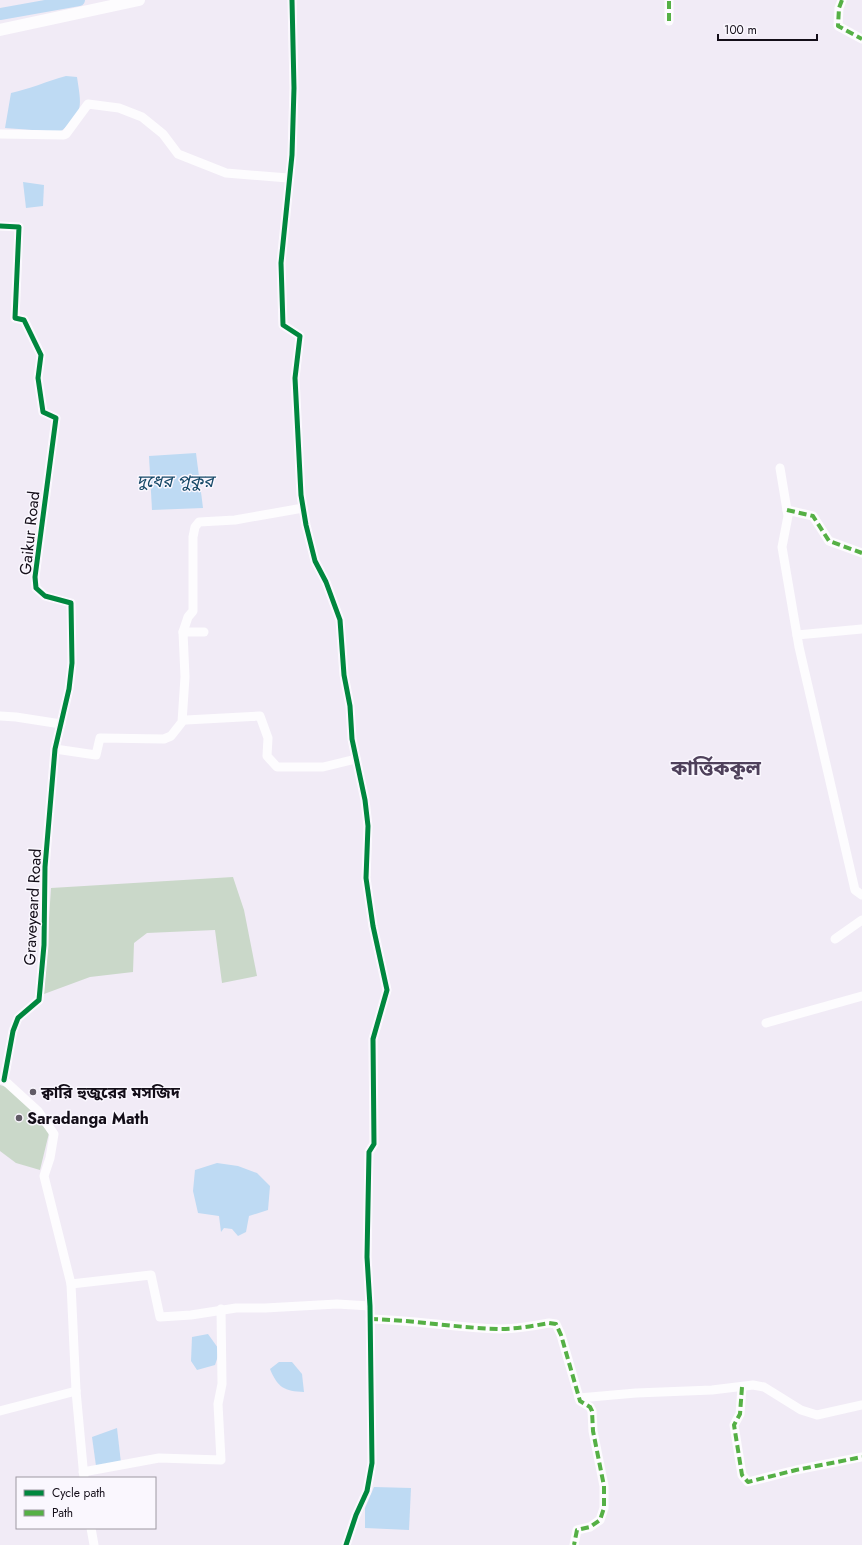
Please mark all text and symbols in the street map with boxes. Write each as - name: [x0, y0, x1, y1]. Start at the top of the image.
- scale bar: [718, 16, 817, 42]
- text: 100 m: [724, 21, 757, 39]
- water label: দুধের পুকুর: [137, 469, 216, 493]
- street label: Gaikur Road: [14, 490, 45, 576]
- district label: কার্ত্তিককূল: [670, 754, 762, 783]
- street label: Graveyeard Road: [18, 848, 47, 966]
- place label: ক্বারি হুজুরের মসজিদ: [40, 1081, 181, 1104]
- marker: ক্বারি হুজুরের মসজিদ: [28, 1087, 38, 1097]
- place label: Saradanga Math: [27, 1107, 149, 1130]
- marker: Saradanga Math: [14, 1113, 24, 1123]
- legend: [16, 1477, 156, 1529]
- text: Cycle path: [52, 1484, 105, 1502]
- text: Path: [52, 1504, 73, 1522]

